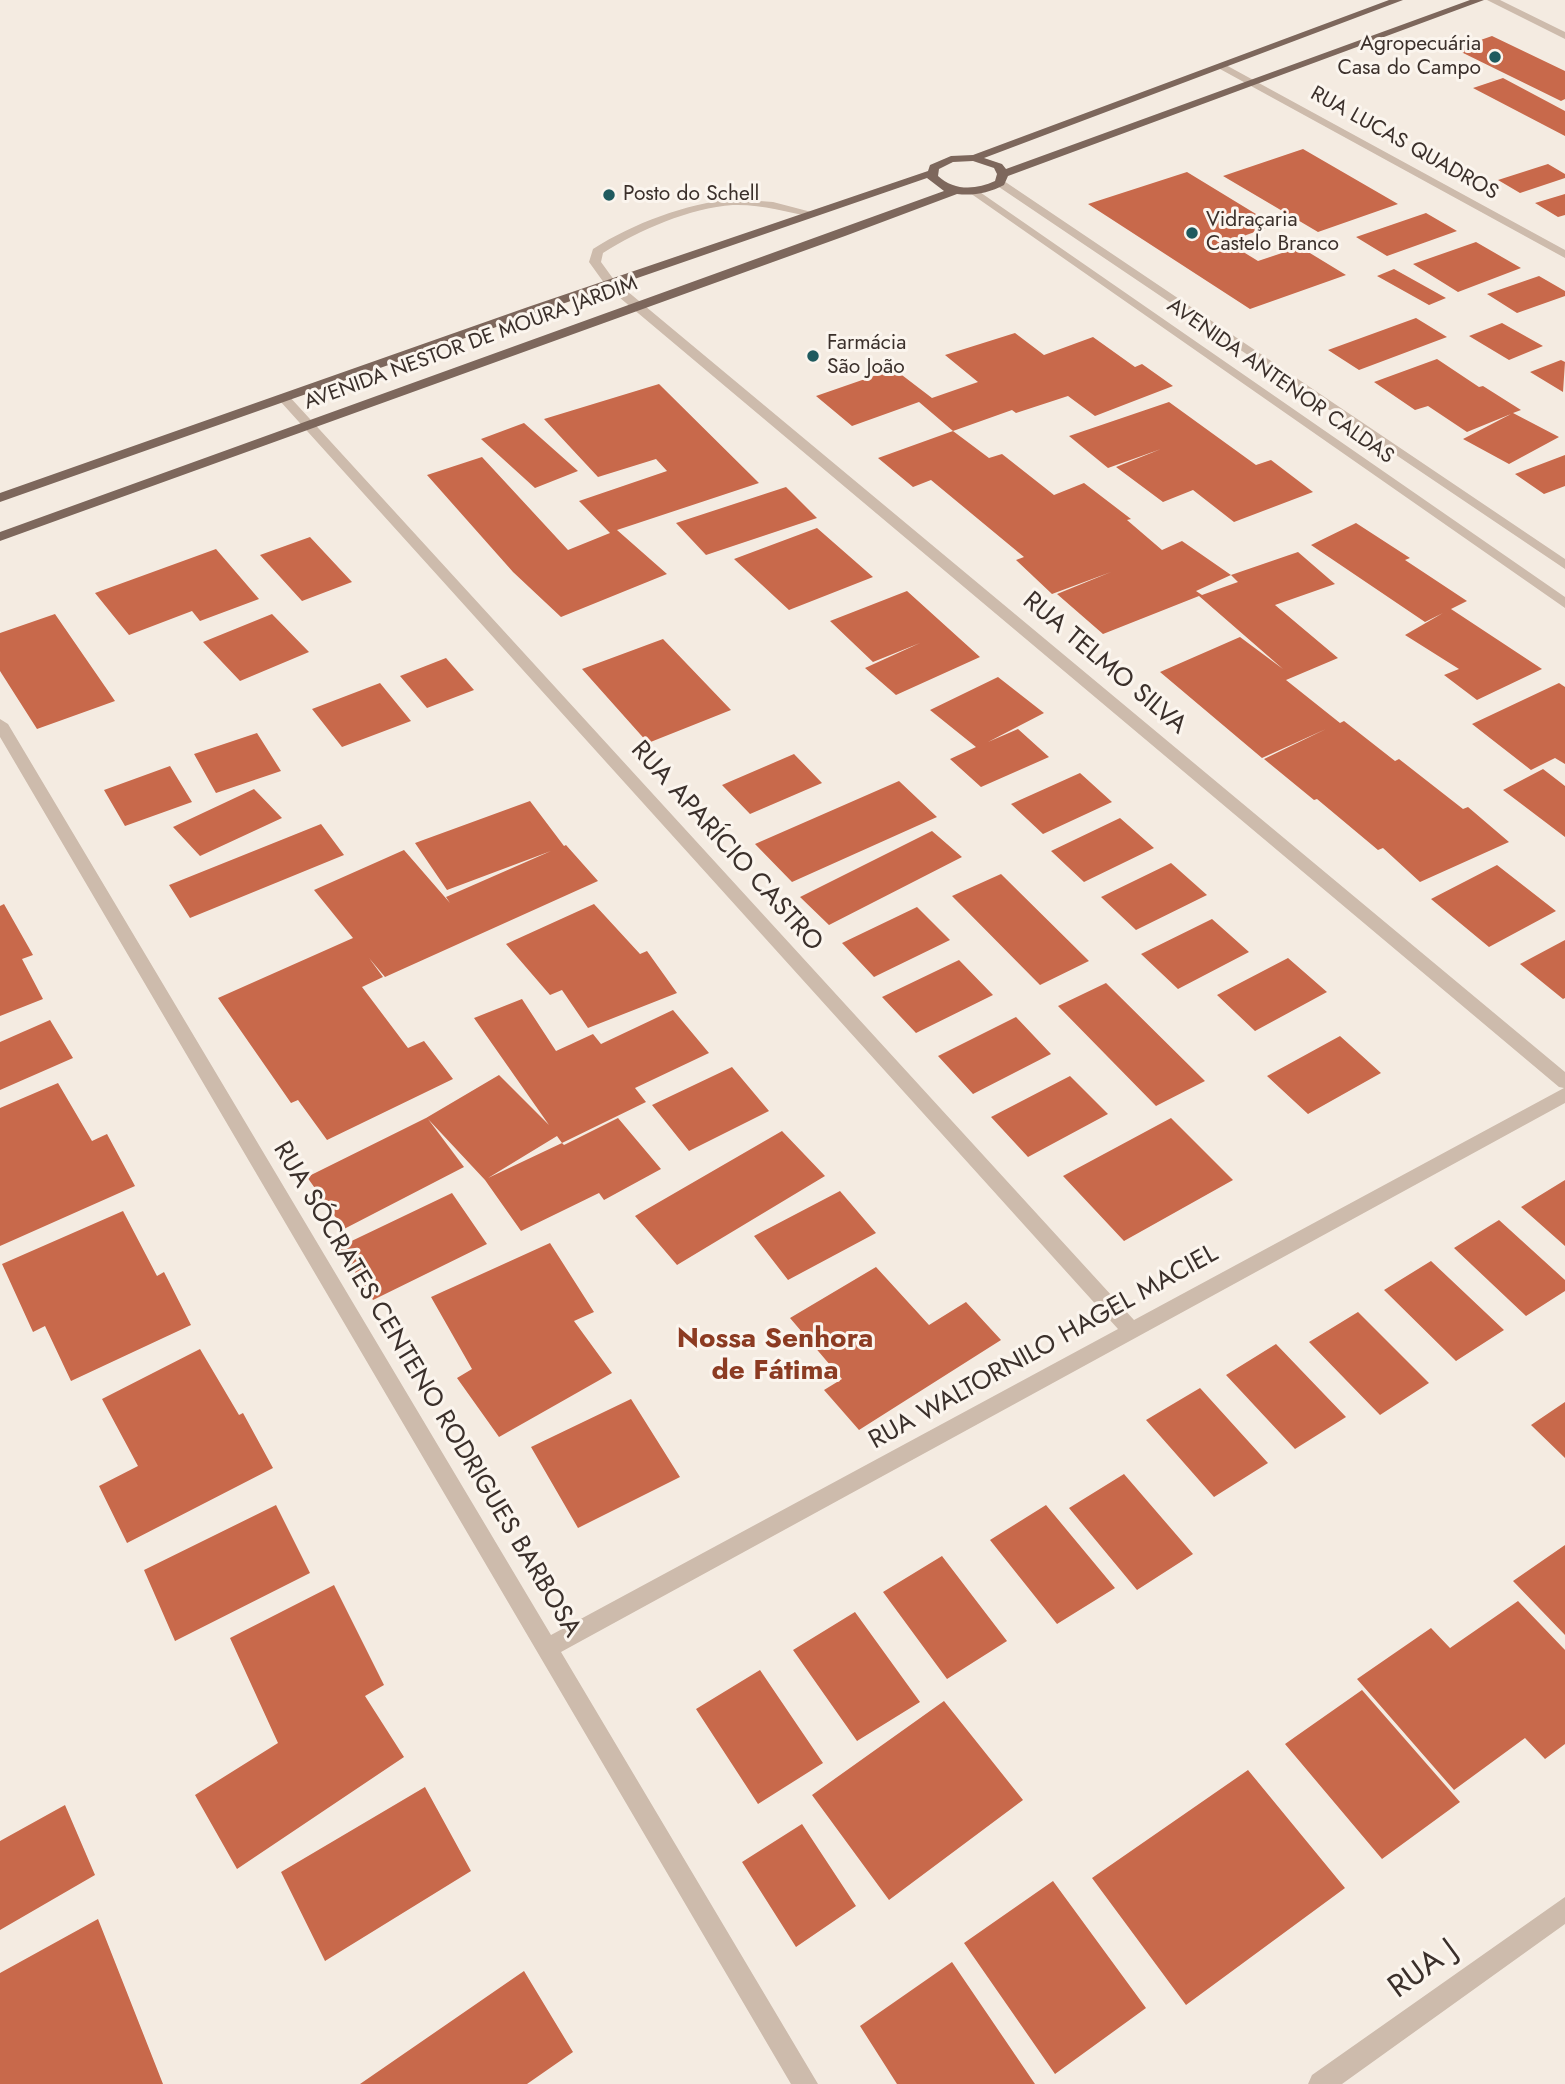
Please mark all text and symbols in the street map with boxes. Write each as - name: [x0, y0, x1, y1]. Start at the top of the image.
- place label: Agropecuária Casa do Campo: [1338, 32, 1481, 82]
- marker: Agropecuária Casa do Campo: [1487, 49, 1503, 65]
- street label: RUA LUCAS QUADROS: [1306, 82, 1502, 206]
- place label: Posto do Schell: [623, 182, 759, 208]
- marker: Posto do Schell: [601, 187, 617, 203]
- place label: Vidraçaria Castelo Branco: [1206, 208, 1339, 258]
- marker: Vidraçaria Castelo Branco: [1184, 225, 1200, 241]
- street label: AVENIDA NESTOR DE MOURA JARDIM: [301, 272, 641, 416]
- street label: AVENIDA ANTENOR CALDAS: [1162, 294, 1398, 470]
- place label: Farmácia São João: [827, 331, 906, 381]
- marker: Farmácia São João: [805, 348, 821, 364]
- street label: RUA TELMO SILVA: [1016, 586, 1192, 742]
- street label: RUA APARÍCIO CASTRO: [623, 735, 829, 959]
- street label: RUA SÓCRATES CENTENO RODRIGUES BARBOSA: [265, 1137, 587, 1643]
- street label: RUA WALTORNILO HAGEL MACIEL: [864, 1239, 1224, 1457]
- district label: Nossa Senhora de Fátima: [677, 1323, 873, 1389]
- street label: RUA J: [1382, 1932, 1466, 2008]

